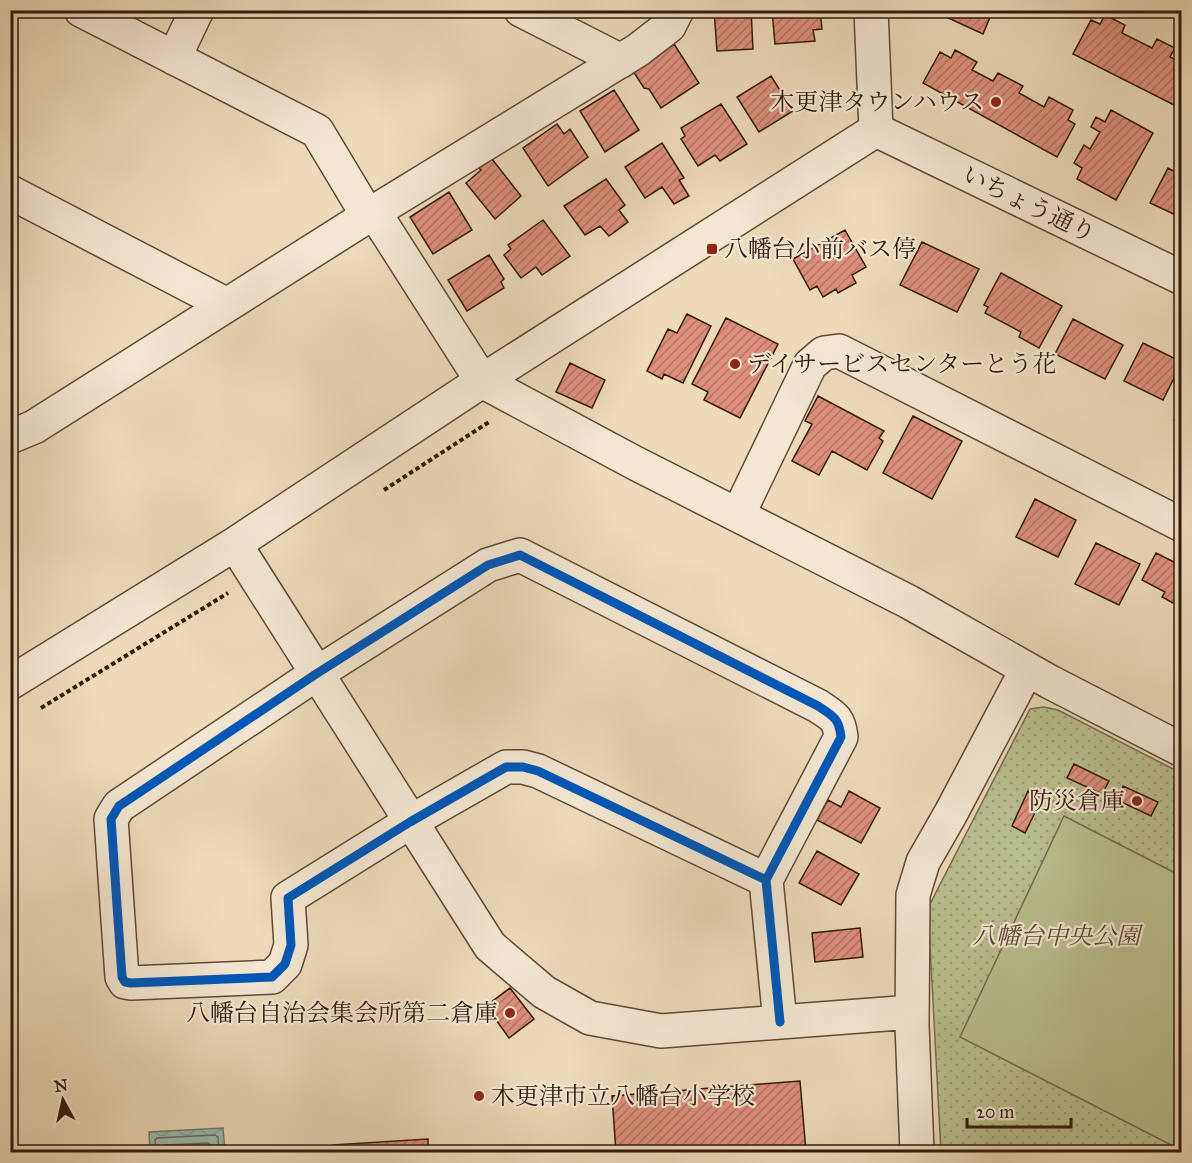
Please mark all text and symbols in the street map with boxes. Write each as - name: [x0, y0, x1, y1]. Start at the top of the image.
- place label: 木更津タウンハウス: [770, 87, 984, 117]
- marker: 木更津タウンハウス: [989, 95, 1003, 109]
- street label: いちょう通り: [958, 159, 1100, 249]
- place label: 八幡台小前バス停: [724, 234, 916, 264]
- marker: 八幡台小前バス停: [705, 242, 719, 256]
- place label: デイサービスセンターとう花: [747, 349, 1056, 379]
- marker: デイサービスセンターとう花: [728, 357, 742, 371]
- place label: 防災倉庫: [1029, 786, 1125, 816]
- marker: 防災倉庫: [1130, 794, 1144, 808]
- park label: 八幡台中央公園: [972, 921, 1144, 951]
- place label: 八幡台自治会集会所第二倉庫: [186, 998, 498, 1028]
- marker: 八幡台自治会集会所第二倉庫: [503, 1006, 517, 1020]
- north arrow: [33, 1070, 93, 1130]
- text: N: [53, 1075, 69, 1096]
- place label: 木更津市立八幡台小学校: [491, 1081, 755, 1111]
- marker: 木更津市立八幡台小学校: [472, 1089, 486, 1103]
- scale bar: [967, 1091, 1070, 1129]
- text: 20 m: [976, 1101, 1014, 1123]

